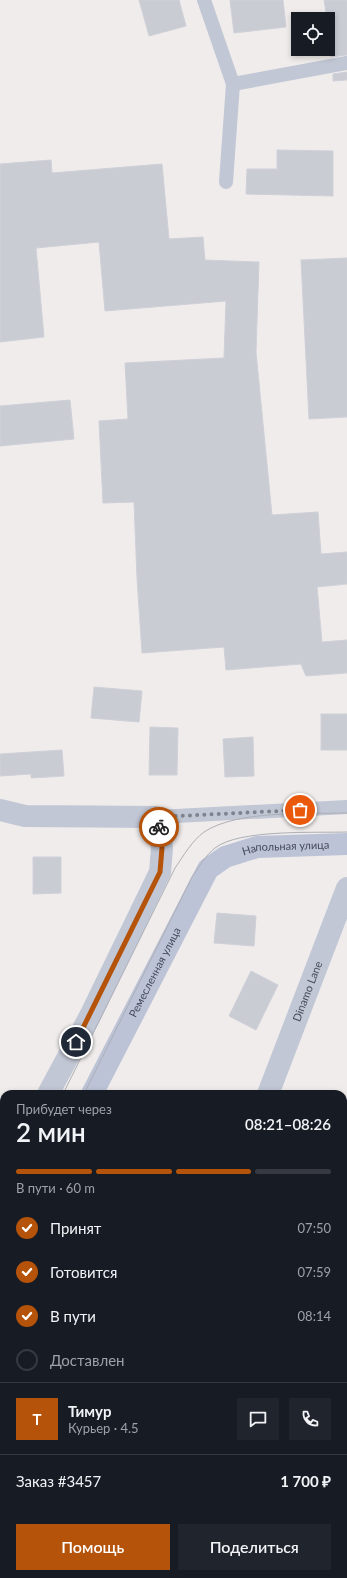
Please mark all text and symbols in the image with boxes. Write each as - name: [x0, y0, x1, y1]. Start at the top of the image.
- map controls: [291, 12, 335, 56]
- button: locate: [291, 12, 335, 56]
- pin: [283, 793, 317, 827]
- icon: bag: [289, 799, 311, 821]
- courier: [139, 807, 179, 847]
- icon: bike: [148, 816, 170, 838]
- street label: Напольная улица: [240, 838, 330, 857]
- street label: Ремесленная улица: [126, 925, 183, 1019]
- street label: Dinamo Lane: [289, 959, 324, 1023]
- pin: [59, 1025, 93, 1059]
- icon: home: [65, 1031, 87, 1053]
- text: Прибудет через: [16, 1101, 112, 1117]
- text: 08:21–08:26: [245, 1115, 331, 1133]
- text: 2 мин: [16, 1116, 86, 1148]
- text: В пути · 60 m: [16, 1180, 95, 1196]
- icon: check: [16, 1217, 38, 1239]
- text: Принят: [50, 1219, 101, 1237]
- text: 07:50: [298, 1220, 331, 1236]
- icon: check: [16, 1261, 38, 1283]
- text: Готовится: [50, 1263, 117, 1281]
- text: 07:59: [298, 1264, 331, 1280]
- icon: check: [16, 1305, 38, 1327]
- text: В пути: [50, 1307, 96, 1325]
- text: 08:14: [298, 1308, 331, 1324]
- text: Доставлен: [50, 1351, 125, 1369]
- button: chat: [237, 1398, 279, 1440]
- button: phone: [289, 1398, 331, 1440]
- text: Тимур: [68, 1402, 111, 1420]
- text: Т: [33, 1410, 42, 1428]
- text: Курьер · 4.5: [68, 1420, 139, 1436]
- text: Заказ #3457: [16, 1472, 101, 1490]
- text: 1 700 ₽: [280, 1472, 331, 1490]
- button: Помощь: [16, 1524, 170, 1570]
- button: Поделиться: [178, 1524, 331, 1570]

